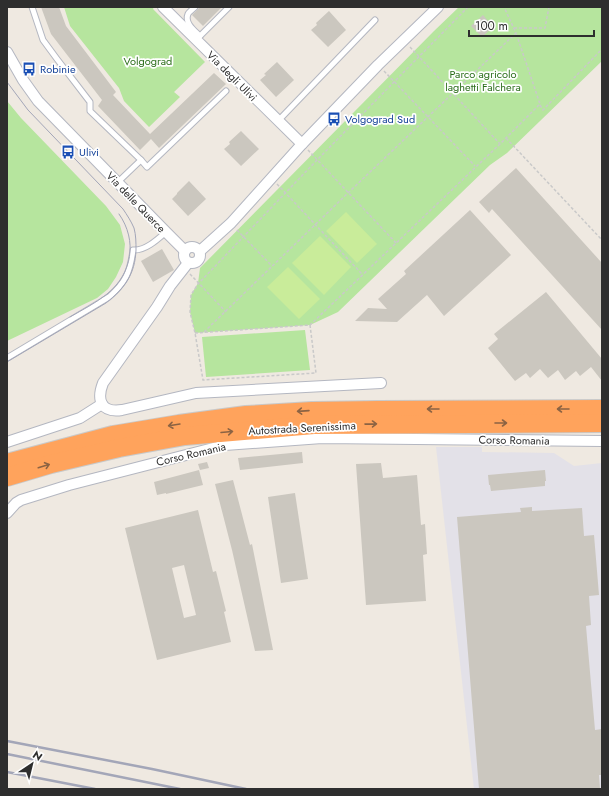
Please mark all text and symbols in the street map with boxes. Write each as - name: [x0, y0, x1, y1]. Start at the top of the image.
- scale bar: [469, 12, 594, 38]
- text: 100 m: [475, 17, 508, 35]
- street label: Via degli Ulivi: [203, 47, 261, 105]
- park label: Volgograd: [124, 53, 172, 69]
- bus stop icon: Robinie: [21, 61, 37, 77]
- place label: Robinie: [40, 61, 76, 77]
- park label: Parco agricolo laghetti Falchera: [445, 66, 521, 95]
- bus stop icon: Volgograd Sud: [326, 111, 342, 127]
- place label: Volgograd Sud: [345, 111, 415, 127]
- bus stop icon: Ulivi: [60, 144, 76, 160]
- place label: Ulivi: [79, 144, 99, 160]
- street label: Via delle Querce: [103, 168, 170, 236]
- one-way arrow: [427, 405, 440, 413]
- one-way arrow: [557, 405, 570, 413]
- one-way arrow: [297, 408, 310, 415]
- street label: Autostrada Serenissima: [248, 417, 356, 439]
- one-way arrow: [494, 419, 507, 427]
- one-way arrow: [364, 420, 377, 428]
- one-way arrow: [168, 421, 181, 429]
- one-way arrow: [220, 429, 233, 436]
- street label: Corso Romania: [478, 431, 550, 449]
- street label: Corso Romania: [155, 438, 227, 470]
- one-way arrow: [38, 462, 51, 469]
- north arrow: [12, 744, 52, 784]
- text: N: [30, 747, 46, 765]

